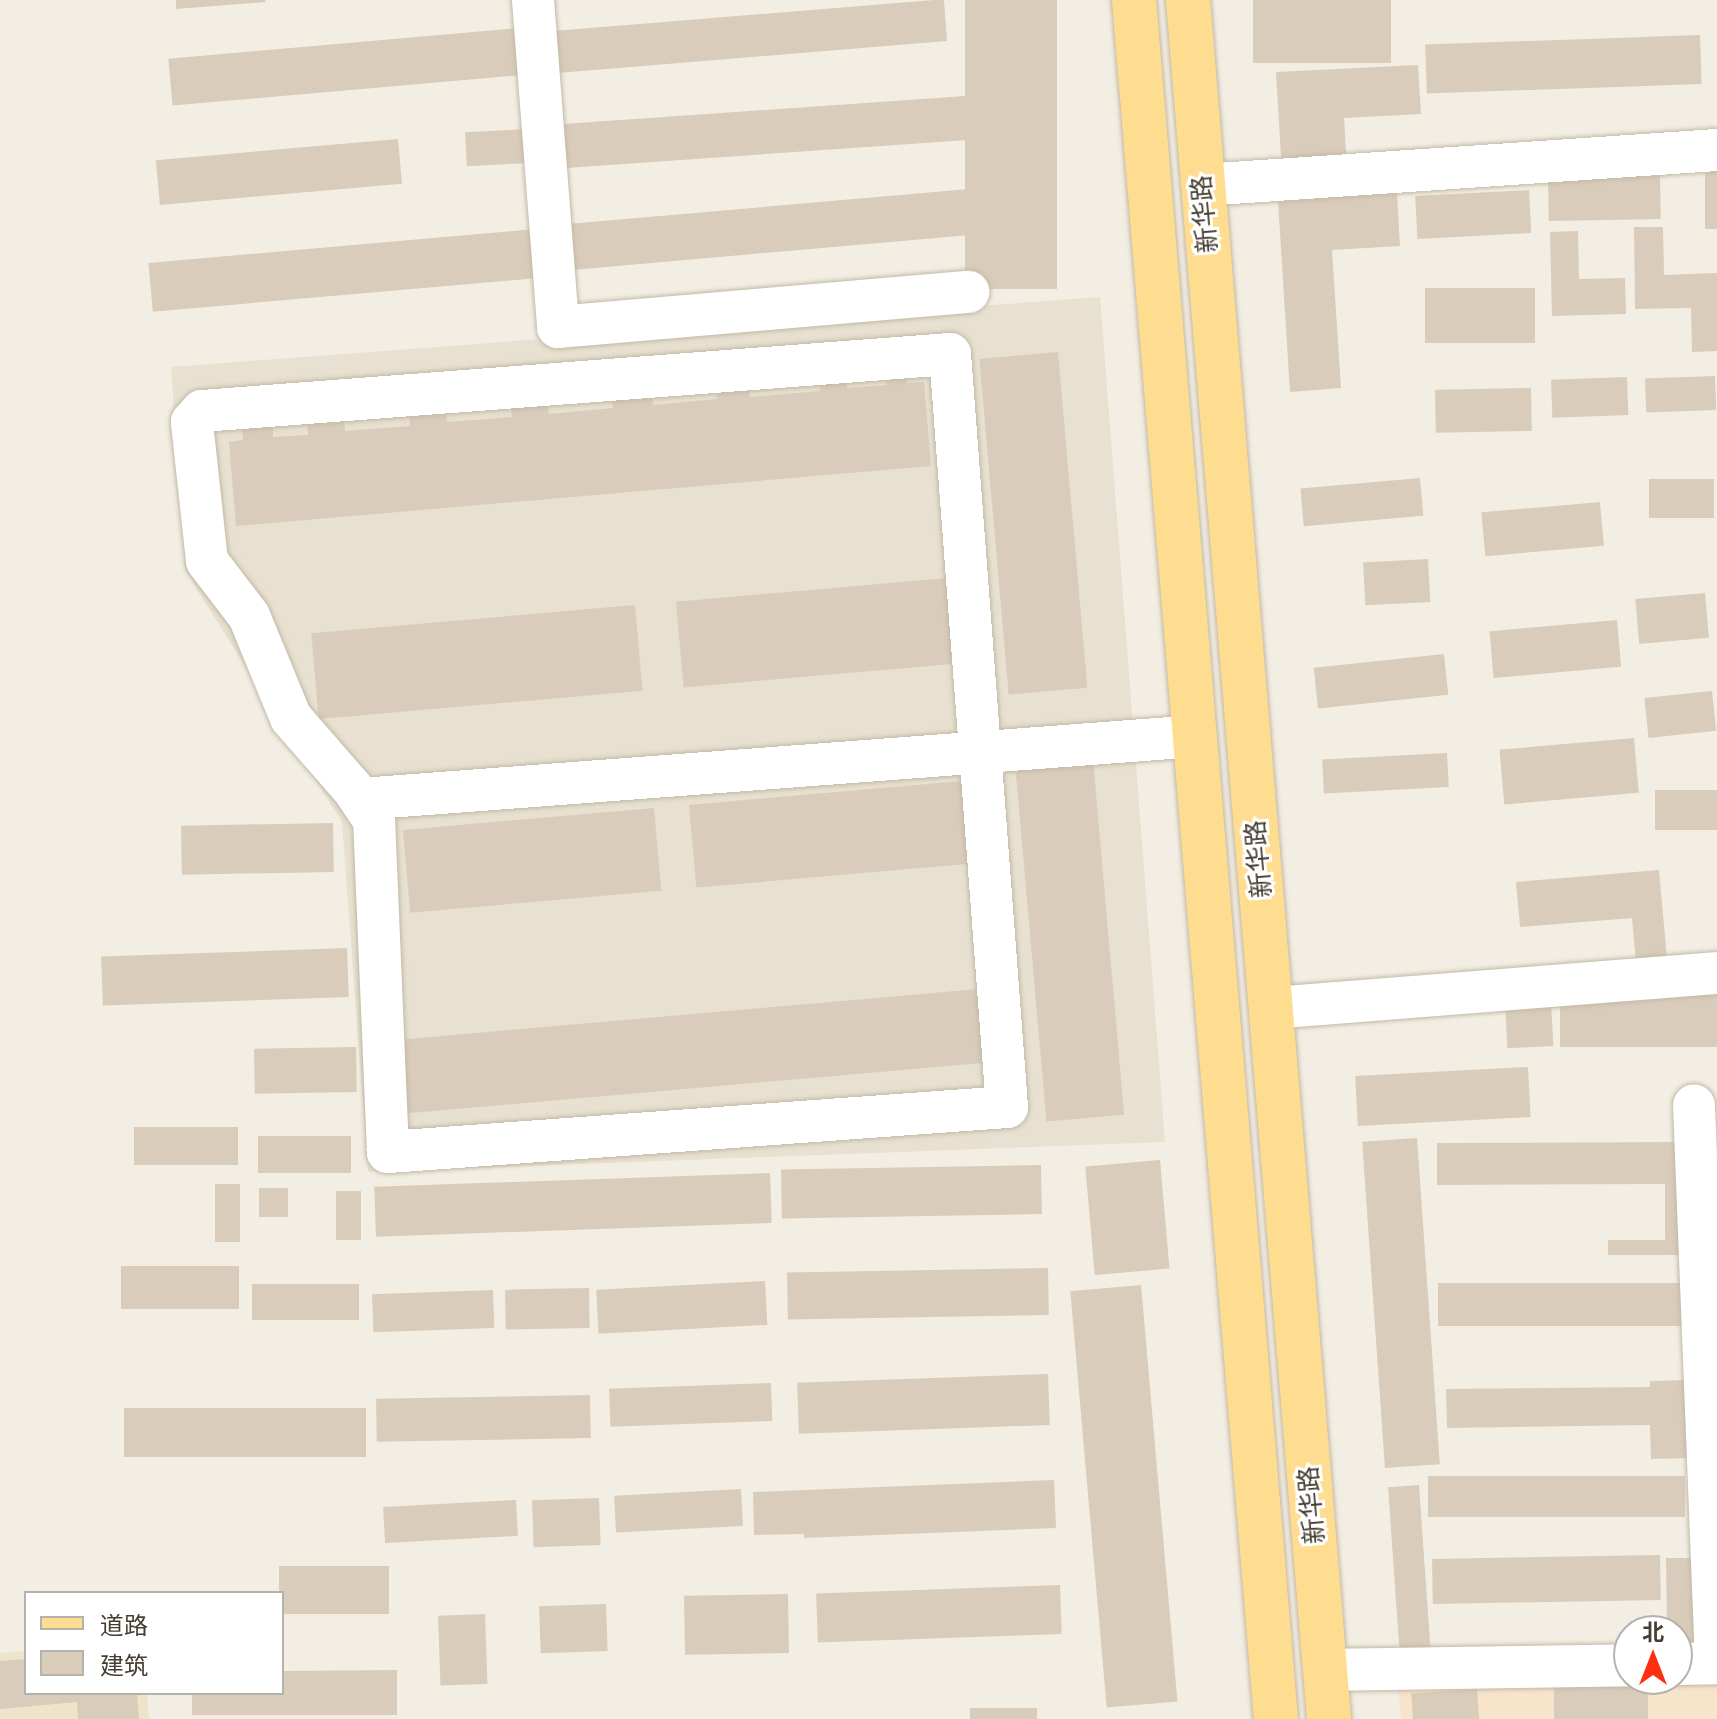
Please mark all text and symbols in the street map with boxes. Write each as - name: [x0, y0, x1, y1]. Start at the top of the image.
- street label: 新华路: [1186, 174, 1224, 254]
- street label: 新华路: [1240, 819, 1278, 899]
- street label: 新华路: [1293, 1465, 1331, 1545]
- legend: [24, 1591, 284, 1695]
- text: 道路: [100, 1612, 148, 1640]
- north arrow: [1613, 1615, 1693, 1695]
- text: 北: [1642, 1620, 1664, 1646]
- text: 建筑: [100, 1652, 148, 1680]

